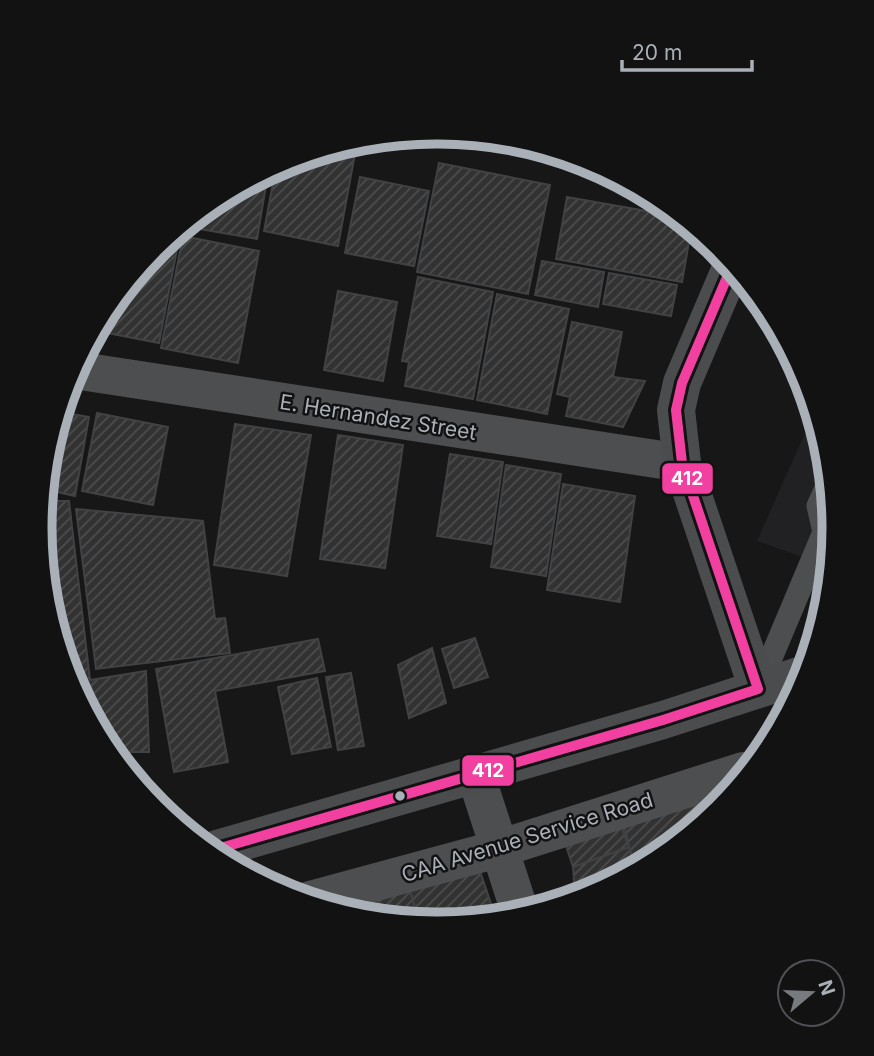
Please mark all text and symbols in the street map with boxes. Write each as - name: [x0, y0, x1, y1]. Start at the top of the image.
- scale bar: [622, 28, 752, 72]
- text: 20 m: [632, 40, 682, 65]
- street label: E. Hernandez Street: [278, 389, 478, 445]
- line badge: 412: [661, 462, 714, 495]
- text: 412: [671, 467, 703, 490]
- line badge: 412: [461, 754, 515, 787]
- text: 412: [472, 759, 504, 782]
- street label: CAA Avenue Service Road: [398, 787, 656, 887]
- unlabelled marker: [393, 789, 407, 803]
- north arrow: [776, 958, 846, 1028]
- text: N: [813, 977, 840, 998]

